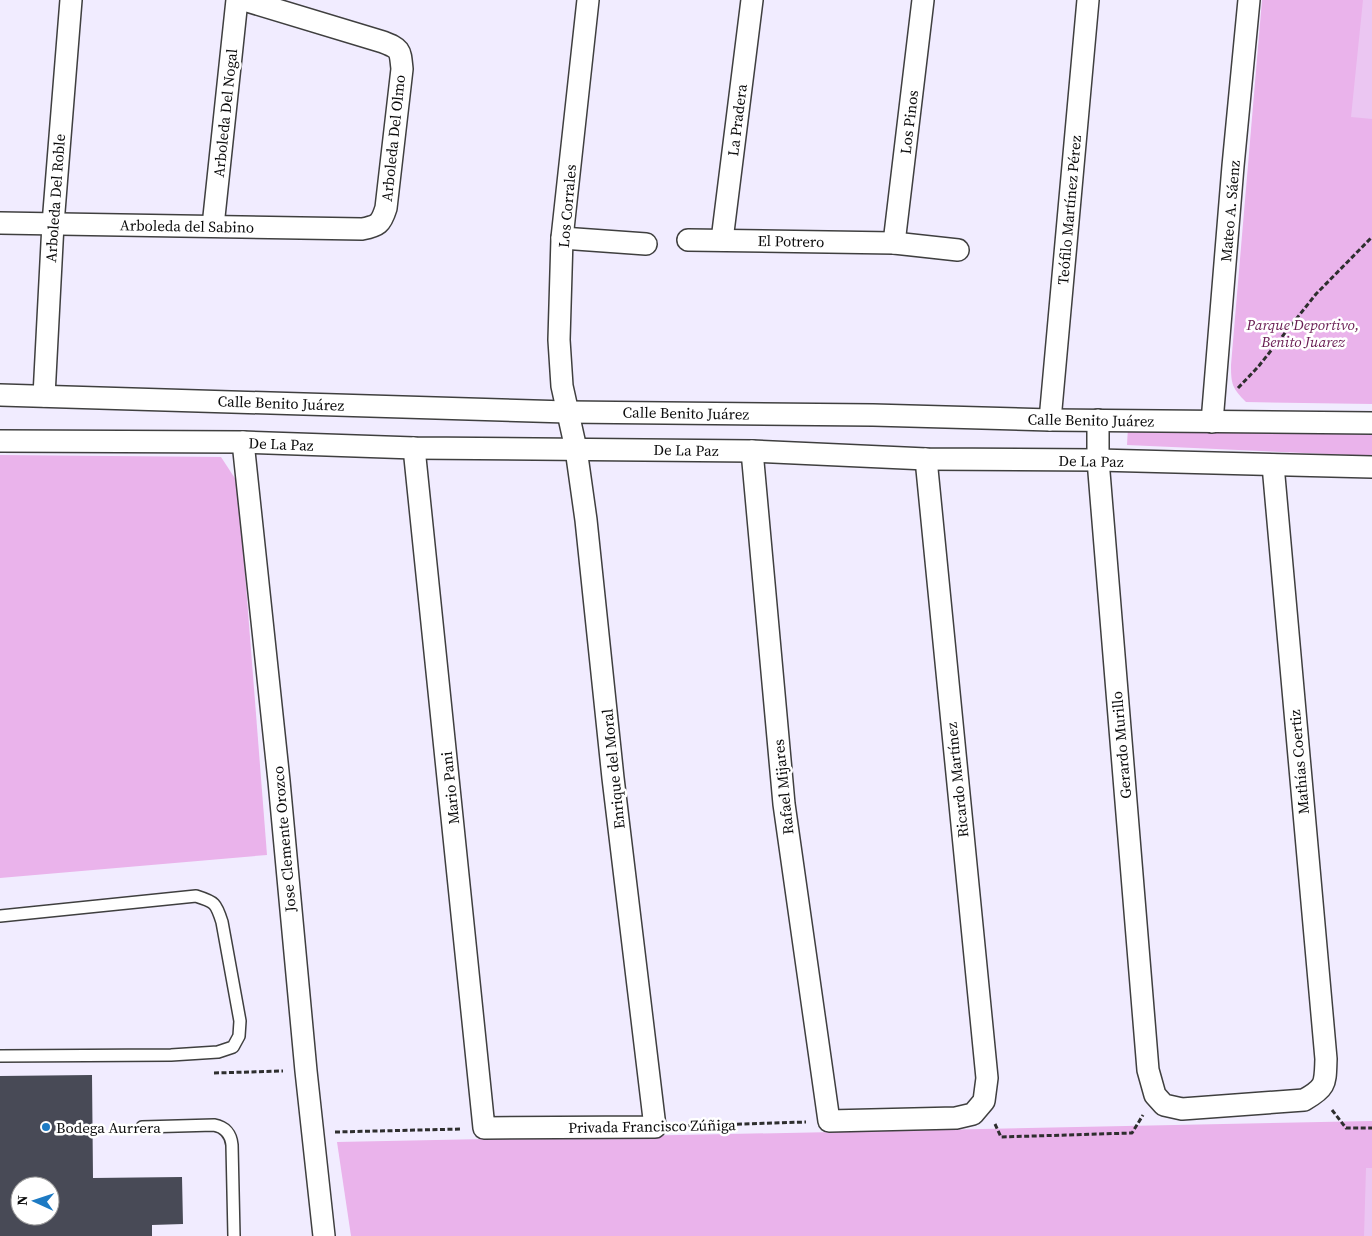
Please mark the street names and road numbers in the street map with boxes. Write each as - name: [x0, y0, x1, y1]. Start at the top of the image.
- street label: Arboleda Del Nogal: [208, 47, 242, 178]
- street label: Arboleda Del Olmo: [376, 74, 410, 202]
- street label: La Pradera: [722, 82, 752, 157]
- street label: Los Pinos: [895, 89, 923, 155]
- street label: Arboleda Del Roble: [40, 133, 70, 263]
- street label: Teófilo Martínez Pérez: [1052, 134, 1086, 286]
- street label: Mateo A. Sáenz: [1215, 159, 1245, 263]
- street label: Los Corrales: [553, 163, 581, 249]
- street label: Arboleda del Sabino: [120, 214, 254, 238]
- street label: El Potrero: [757, 230, 825, 252]
- street label: Calle Benito Juárez: [217, 390, 345, 416]
- street label: Calle Benito Juárez: [623, 401, 750, 425]
- street label: Calle Benito Juárez: [1028, 408, 1155, 432]
- street label: De La Paz: [248, 432, 314, 456]
- street label: De La Paz: [653, 439, 719, 461]
- street label: De La Paz: [1058, 450, 1124, 472]
- street label: Gerardo Murillo: [1106, 690, 1136, 800]
- street label: Enrique del Moral: [596, 707, 630, 830]
- street label: Mathías Coertiz: [1284, 709, 1314, 815]
- street label: Ricardo Martínez: [940, 721, 974, 839]
- street label: Rafael Mijares: [768, 738, 798, 836]
- street label: Mario Pani: [436, 750, 464, 826]
- street label: Jose Clemente Orozco: [267, 765, 301, 914]
- street label: Privada Francisco Zúñiga: [568, 1114, 736, 1138]

